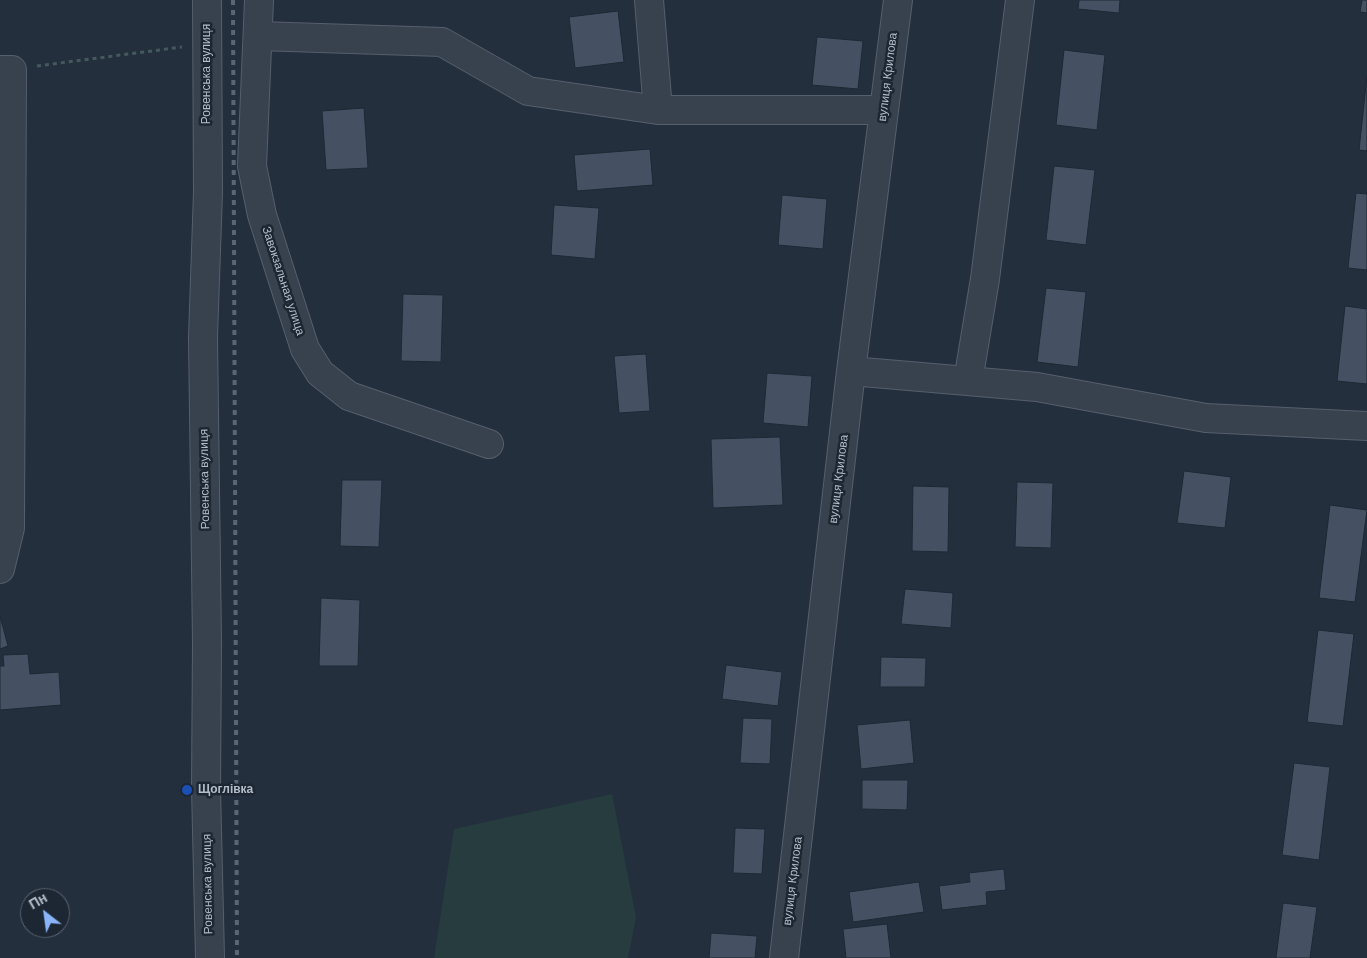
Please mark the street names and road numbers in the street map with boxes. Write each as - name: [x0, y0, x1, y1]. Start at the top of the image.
- street label: Ровенська вулиця: [200, 24, 214, 124]
- street label: вулиця Крилова: [875, 32, 901, 122]
- street label: Завокзальная улица: [259, 225, 307, 337]
- street label: Ровенська вулиця: [197, 429, 213, 529]
- street label: вулиця Крилова: [826, 434, 852, 524]
- street label: Ровенська вулиця: [200, 834, 216, 934]
- street label: вулиця Крилова: [780, 836, 806, 926]

